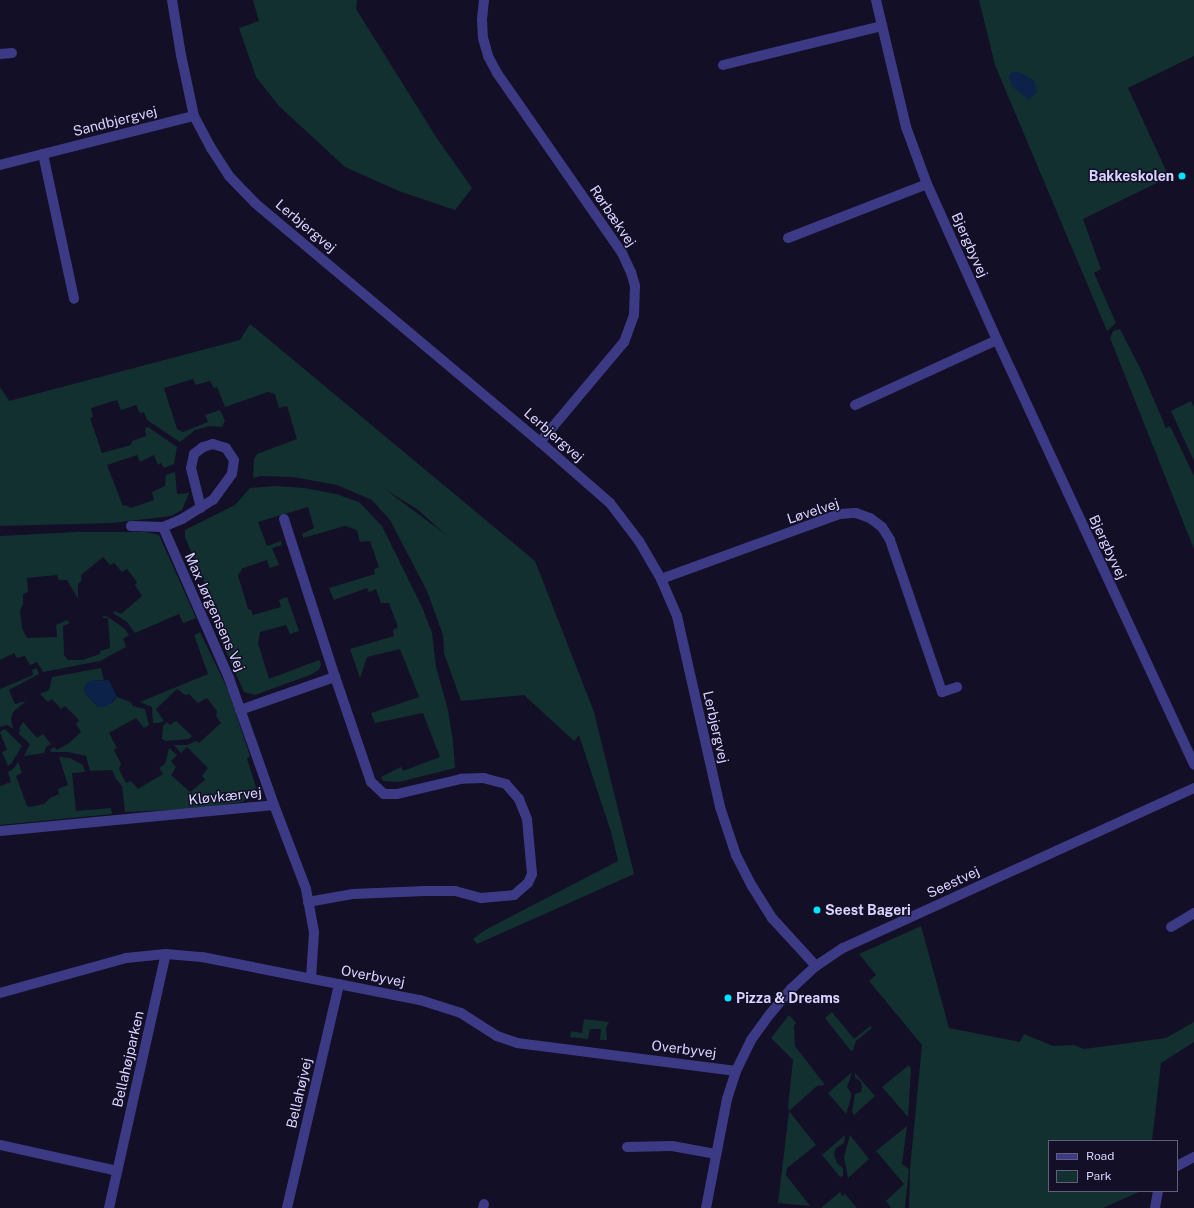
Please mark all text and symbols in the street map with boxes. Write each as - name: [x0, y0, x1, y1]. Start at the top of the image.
- street label: Sandbjergvej: [71, 102, 159, 140]
- place label: Bakkeskolen: [1089, 168, 1174, 184]
- marker: Bakkeskolen: [1177, 171, 1187, 181]
- street label: Rørbækvej: [586, 182, 640, 250]
- street label: Lerbjergvej: [272, 196, 340, 256]
- street label: Bjergbyvej: [948, 210, 992, 280]
- street label: Lerbjergvej: [521, 404, 587, 466]
- street label: Løvelvej: [785, 495, 841, 527]
- street label: Bjergbyvej: [1086, 512, 1130, 582]
- street label: Max Jørgensens Vej: [181, 550, 249, 674]
- street label: Lerbjergvej: [700, 689, 732, 765]
- street label: Kløvkærvej: [188, 784, 262, 808]
- street label: Seestvej: [924, 863, 982, 901]
- place label: Seest Bageri: [825, 902, 911, 918]
- marker: Seest Bageri: [812, 905, 822, 915]
- street label: Overbyvej: [339, 962, 407, 990]
- place label: Pizza & Dreams: [736, 990, 840, 1006]
- marker: Pizza & Dreams: [723, 993, 733, 1003]
- street label: Bellahøjparken: [109, 1009, 147, 1109]
- street label: Overbyvej: [651, 1037, 717, 1061]
- street label: Bellahøjvej: [283, 1056, 315, 1130]
- legend: [1048, 1140, 1178, 1192]
- text: Road: [1086, 1149, 1114, 1163]
- text: Park: [1086, 1169, 1112, 1183]

